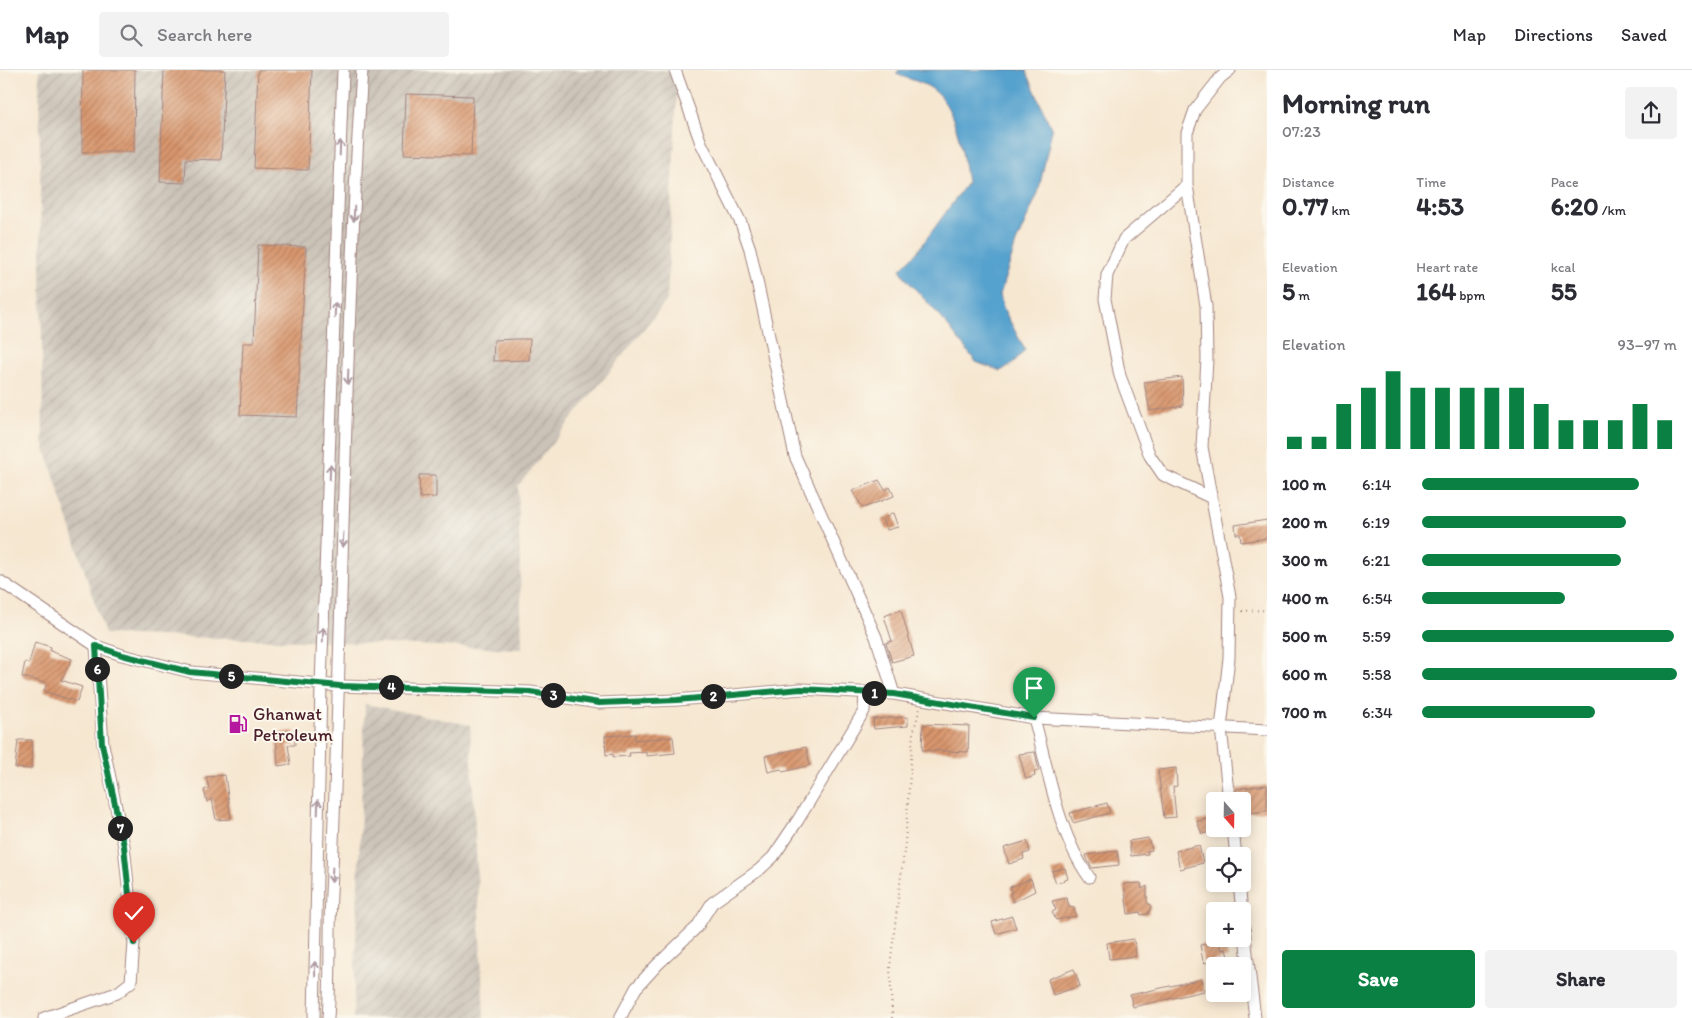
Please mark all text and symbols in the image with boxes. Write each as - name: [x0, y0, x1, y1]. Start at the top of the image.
- search box: [99, 12, 449, 57]
- text: Map: [25, 20, 69, 49]
- icon: search: [117, 21, 145, 49]
- text: Search here: [157, 23, 252, 46]
- text: Map: [1453, 24, 1486, 46]
- text: Directions: [1514, 24, 1593, 46]
- text: Saved: [1621, 24, 1667, 46]
- text: Morning run: [1282, 86, 1430, 120]
- button: share: [1625, 87, 1677, 139]
- text: 07:23: [1282, 122, 1321, 141]
- one-way arrow: [336, 140, 345, 156]
- text: Distance: [1282, 174, 1334, 191]
- text: Time: [1416, 174, 1446, 191]
- text: Pace: [1551, 174, 1579, 191]
- text: 0.77: [1282, 191, 1328, 221]
- text: 4:53: [1416, 191, 1464, 221]
- text: 6:20: [1551, 191, 1599, 221]
- text: km: [1328, 202, 1350, 219]
- text: /km: [1599, 202, 1626, 219]
- one-way arrow: [349, 206, 358, 222]
- text: Elevation: [1282, 259, 1338, 276]
- text: Heart rate: [1416, 259, 1478, 276]
- text: kcal: [1551, 259, 1576, 276]
- text: 5: [1282, 276, 1295, 306]
- text: 164: [1416, 276, 1456, 306]
- text: 55: [1551, 276, 1577, 306]
- text: m: [1295, 287, 1310, 304]
- text: bpm: [1456, 287, 1485, 304]
- one-way arrow: [331, 302, 340, 318]
- text: Elevation: [1282, 335, 1346, 354]
- text: 93–97 m: [1618, 335, 1677, 354]
- one-way arrow: [343, 368, 352, 384]
- one-way arrow: [325, 465, 334, 481]
- text: 100 m: [1282, 475, 1326, 494]
- text: 6:14: [1362, 475, 1391, 494]
- text: 200 m: [1282, 513, 1327, 532]
- text: 6:19: [1362, 513, 1390, 532]
- one-way arrow: [339, 531, 348, 547]
- text: 300 m: [1282, 551, 1328, 570]
- text: 6:21: [1362, 551, 1390, 570]
- text: 400 m: [1282, 589, 1328, 608]
- text: 6:54: [1362, 589, 1392, 608]
- one-way arrow: [318, 627, 328, 644]
- text: 500 m: [1282, 627, 1327, 646]
- text: 5:59: [1362, 627, 1391, 646]
- pin: 6: [84, 656, 110, 682]
- text: 6: [94, 661, 101, 678]
- pin: 5: [218, 664, 244, 688]
- text: 600 m: [1282, 665, 1327, 684]
- text: 5:58: [1362, 665, 1392, 684]
- pin: [1013, 667, 1055, 718]
- text: 5: [228, 668, 235, 685]
- pin: 4: [378, 674, 404, 700]
- icon: arrive: [1020, 674, 1048, 702]
- text: 4: [387, 679, 396, 696]
- pin: 1: [862, 680, 886, 706]
- pin: 3: [540, 682, 566, 708]
- pin: 2: [700, 684, 726, 708]
- text: 1: [871, 685, 878, 702]
- text: 3: [550, 687, 557, 704]
- text: 2: [710, 688, 717, 705]
- place label: Ghanwat Petroleum: [253, 703, 333, 746]
- text: 700 m: [1282, 703, 1327, 722]
- text: 6:34: [1362, 703, 1393, 722]
- fuel station icon: Ghanwat Petroleum: [227, 713, 249, 735]
- north arrow: [1206, 792, 1251, 838]
- map controls: [1206, 792, 1251, 1002]
- one-way arrow: [313, 799, 323, 816]
- pin: 7: [108, 816, 132, 840]
- text: 7: [117, 820, 124, 837]
- button: locate: [1206, 847, 1251, 892]
- one-way arrow: [327, 866, 336, 882]
- pin: [113, 892, 155, 943]
- icon: check: [120, 899, 148, 927]
- button: +: [1206, 902, 1251, 947]
- button: Save: [1282, 950, 1475, 1008]
- button: Share: [1485, 950, 1677, 1008]
- button: −: [1206, 957, 1251, 1002]
- one-way arrow: [310, 962, 319, 978]

